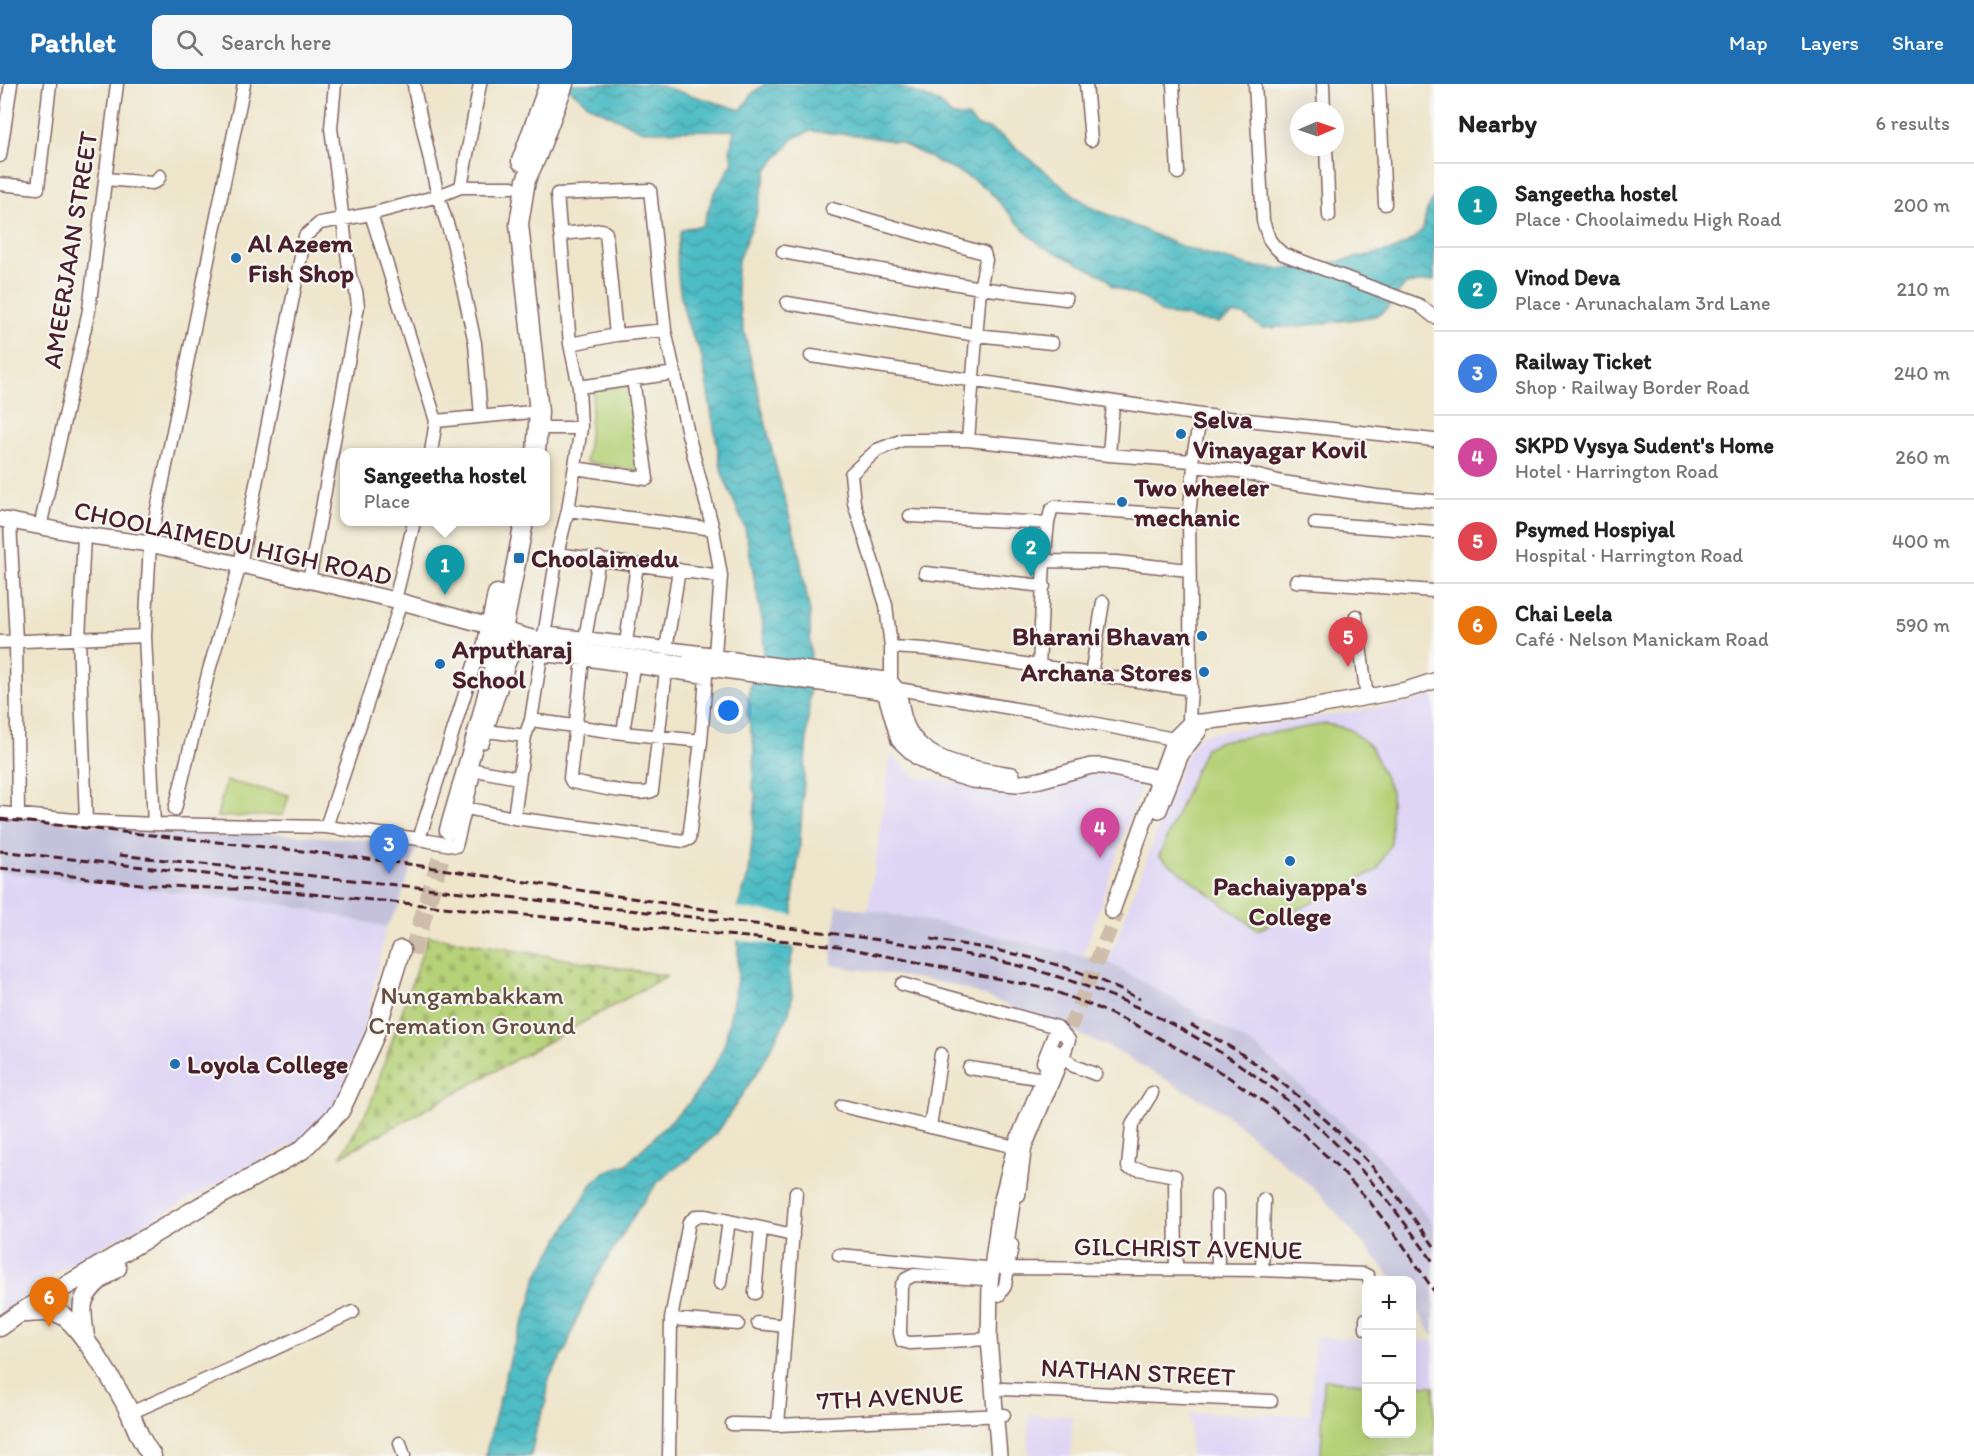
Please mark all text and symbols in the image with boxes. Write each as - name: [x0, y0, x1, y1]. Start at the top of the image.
- search box: [152, 15, 572, 69]
- text: Pathlet: [30, 25, 116, 59]
- icon: search: [173, 26, 206, 59]
- text: Search here: [221, 29, 331, 56]
- text: Map: [1729, 30, 1768, 55]
- text: Layers: [1801, 30, 1859, 55]
- text: Share: [1892, 30, 1944, 55]
- north arrow: [1290, 102, 1344, 156]
- text: Nearby: [1458, 107, 1537, 139]
- text: 6 results: [1876, 111, 1950, 135]
- street label: AMEERJAAN STREET: [35, 129, 105, 371]
- text: Sangeetha hostel: [1515, 180, 1677, 207]
- text: 1: [1473, 193, 1482, 217]
- text: 200 m: [1894, 193, 1950, 217]
- text: Place · Choolaimedu High Road: [1515, 207, 1781, 231]
- place label: Al Azeem Fish Shop: [247, 227, 354, 289]
- marker: Al Azeem Fish Shop: [229, 251, 243, 265]
- text: Vinod Deva: [1515, 264, 1620, 291]
- text: 2: [1472, 277, 1483, 301]
- text: 210 m: [1897, 277, 1950, 301]
- text: Place · Arunachalam 3rd Lane: [1515, 291, 1771, 315]
- text: Railway Ticket: [1515, 348, 1652, 375]
- text: 3: [1472, 361, 1483, 385]
- text: 240 m: [1894, 361, 1950, 385]
- text: Shop · Railway Border Road: [1515, 375, 1750, 399]
- place label: Selva Vinayagar Kovil: [1193, 403, 1368, 465]
- marker: Selva Vinayagar Kovil: [1174, 427, 1188, 441]
- text: SKPD Vysya Sudent's Home: [1515, 432, 1774, 459]
- text: 4: [1471, 445, 1484, 469]
- text: 260 m: [1895, 445, 1950, 469]
- popup: [340, 448, 550, 526]
- text: Hotel · Harrington Road: [1515, 459, 1718, 483]
- text: Sangeetha hostel: [364, 462, 526, 489]
- place label: Two wheeler mechanic: [1133, 471, 1270, 533]
- text: Place: [364, 489, 410, 513]
- street label: CHOOLAIMEDU HIGH ROAD: [71, 494, 395, 592]
- marker: Two wheeler mechanic: [1115, 495, 1129, 509]
- text: Psymed Hospiyal: [1515, 516, 1675, 543]
- pin: 2: [1012, 528, 1050, 577]
- text: 5: [1472, 529, 1483, 553]
- text: 400 m: [1892, 529, 1950, 553]
- place label: Choolaimedu: [531, 542, 679, 574]
- text: Hospital · Harrington Road: [1515, 543, 1743, 567]
- pin: 1: [426, 546, 464, 595]
- marker: Choolaimedu: [512, 551, 526, 565]
- text: Chai Leela: [1515, 600, 1612, 627]
- text: 6: [1472, 613, 1483, 637]
- text: 590 m: [1895, 613, 1950, 637]
- pin: 5: [1328, 618, 1368, 667]
- place label: Bharani Bhavan: [1012, 620, 1190, 652]
- text: Café · Nelson Manickam Road: [1515, 627, 1769, 651]
- marker: Bharani Bhavan: [1195, 629, 1209, 643]
- place label: Arputharaj School: [451, 633, 572, 695]
- place label: Archana Stores: [1020, 656, 1192, 688]
- marker: Arputharaj School: [433, 657, 447, 671]
- marker: Archana Stores: [1197, 665, 1211, 679]
- your location: [714, 696, 743, 725]
- pin: 4: [1080, 808, 1120, 858]
- pin: 3: [370, 824, 408, 874]
- marker: Pachaiyappa's College: [1283, 854, 1297, 868]
- place label: Pachaiyappa's College: [1213, 870, 1367, 932]
- park label: Nungambakkam Cremation Ground: [368, 979, 576, 1041]
- place label: Loyola College: [187, 1048, 348, 1080]
- marker: Loyola College: [168, 1057, 182, 1071]
- street label: GILCHRIST AVENUE: [1073, 1230, 1303, 1266]
- map controls: [1362, 1276, 1416, 1438]
- button: +: [1362, 1276, 1416, 1330]
- pin: 6: [29, 1278, 68, 1327]
- button: −: [1362, 1330, 1416, 1384]
- street label: NATHAN STREET: [1040, 1351, 1237, 1393]
- street label: 7TH AVENUE: [816, 1377, 964, 1417]
- button: locate: [1362, 1384, 1416, 1438]

